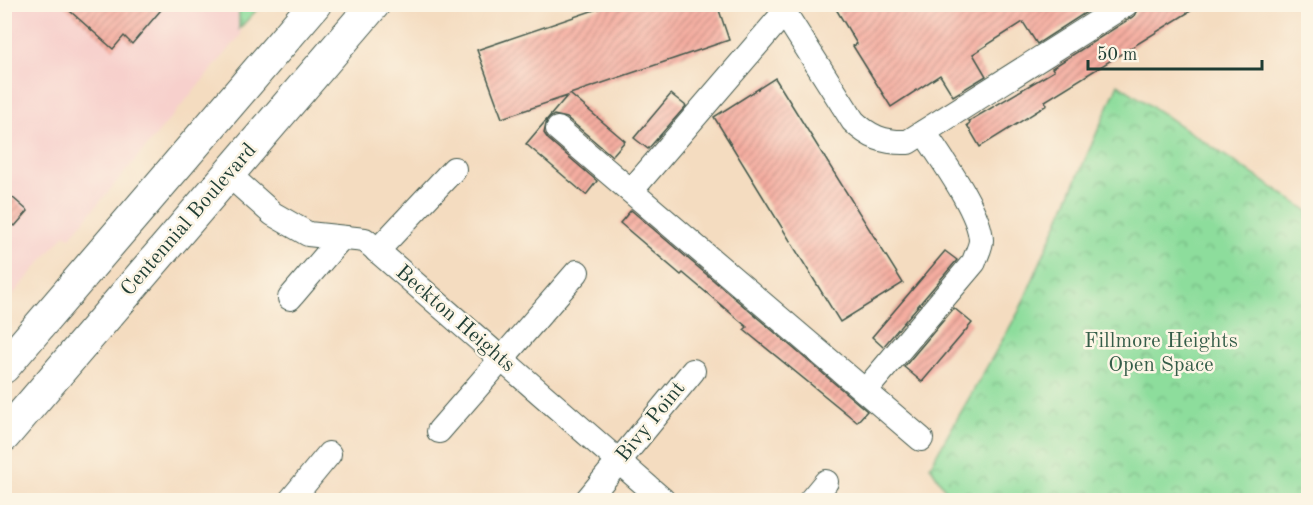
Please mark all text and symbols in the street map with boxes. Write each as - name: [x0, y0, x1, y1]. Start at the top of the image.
- scale bar: [1088, 33, 1262, 71]
- text: 50 m: [1097, 46, 1137, 64]
- street label: Centennial Boulevard: [117, 140, 261, 300]
- street label: Beckton Heights: [391, 262, 519, 376]
- park label: Fillmore Heights Open Space: [1084, 331, 1238, 376]
- street label: Bivy Point: [613, 378, 689, 466]

